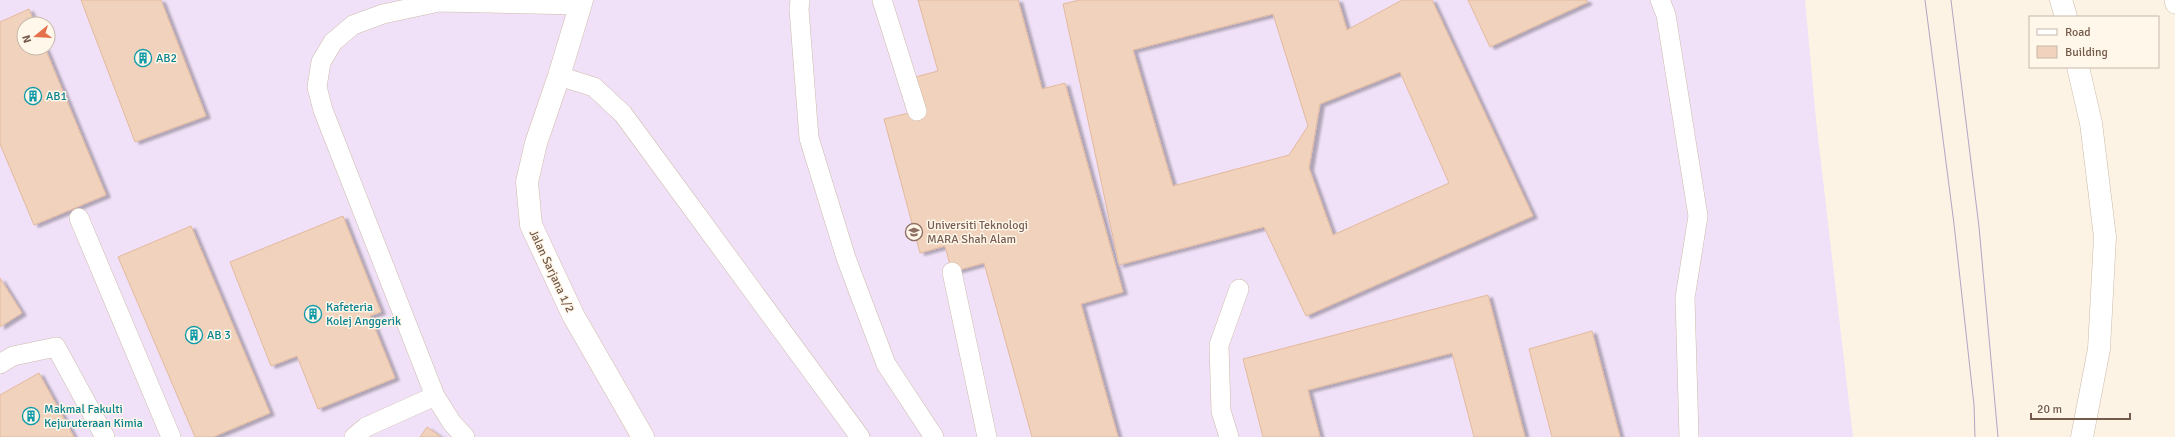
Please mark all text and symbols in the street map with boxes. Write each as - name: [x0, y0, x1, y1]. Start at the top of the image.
- north arrow: [16, 16, 56, 56]
- legend: [2029, 16, 2159, 68]
- text: Road: [2065, 25, 2091, 40]
- text: N: [20, 33, 34, 45]
- text: Building: [2065, 45, 2108, 60]
- building icon: AB2: [133, 48, 153, 68]
- place label: AB2: [156, 51, 177, 66]
- building icon: AB1: [23, 86, 43, 106]
- place label: AB1: [46, 89, 67, 104]
- place label: Universiti Teknologi MARA Shah Alam: [927, 218, 1028, 247]
- school or university icon: Universiti Teknologi MARA Shah Alam: [904, 222, 924, 242]
- street label: Jalan Sarjana 1/2: [526, 227, 577, 315]
- place label: Kafeteria Kolej Anggerik: [326, 300, 401, 329]
- building icon: Kafeteria Kolej Anggerik: [303, 304, 323, 324]
- building icon: AB 3: [184, 325, 204, 345]
- place label: AB 3: [207, 328, 231, 343]
- scale bar: [2031, 395, 2130, 421]
- place label: Makmal Fakulti Kejuruteraan Kimia: [44, 402, 143, 431]
- text: 20 m: [2037, 402, 2062, 417]
- building icon: Makmal Fakulti Kejuruteraan Kimia: [21, 406, 41, 426]

